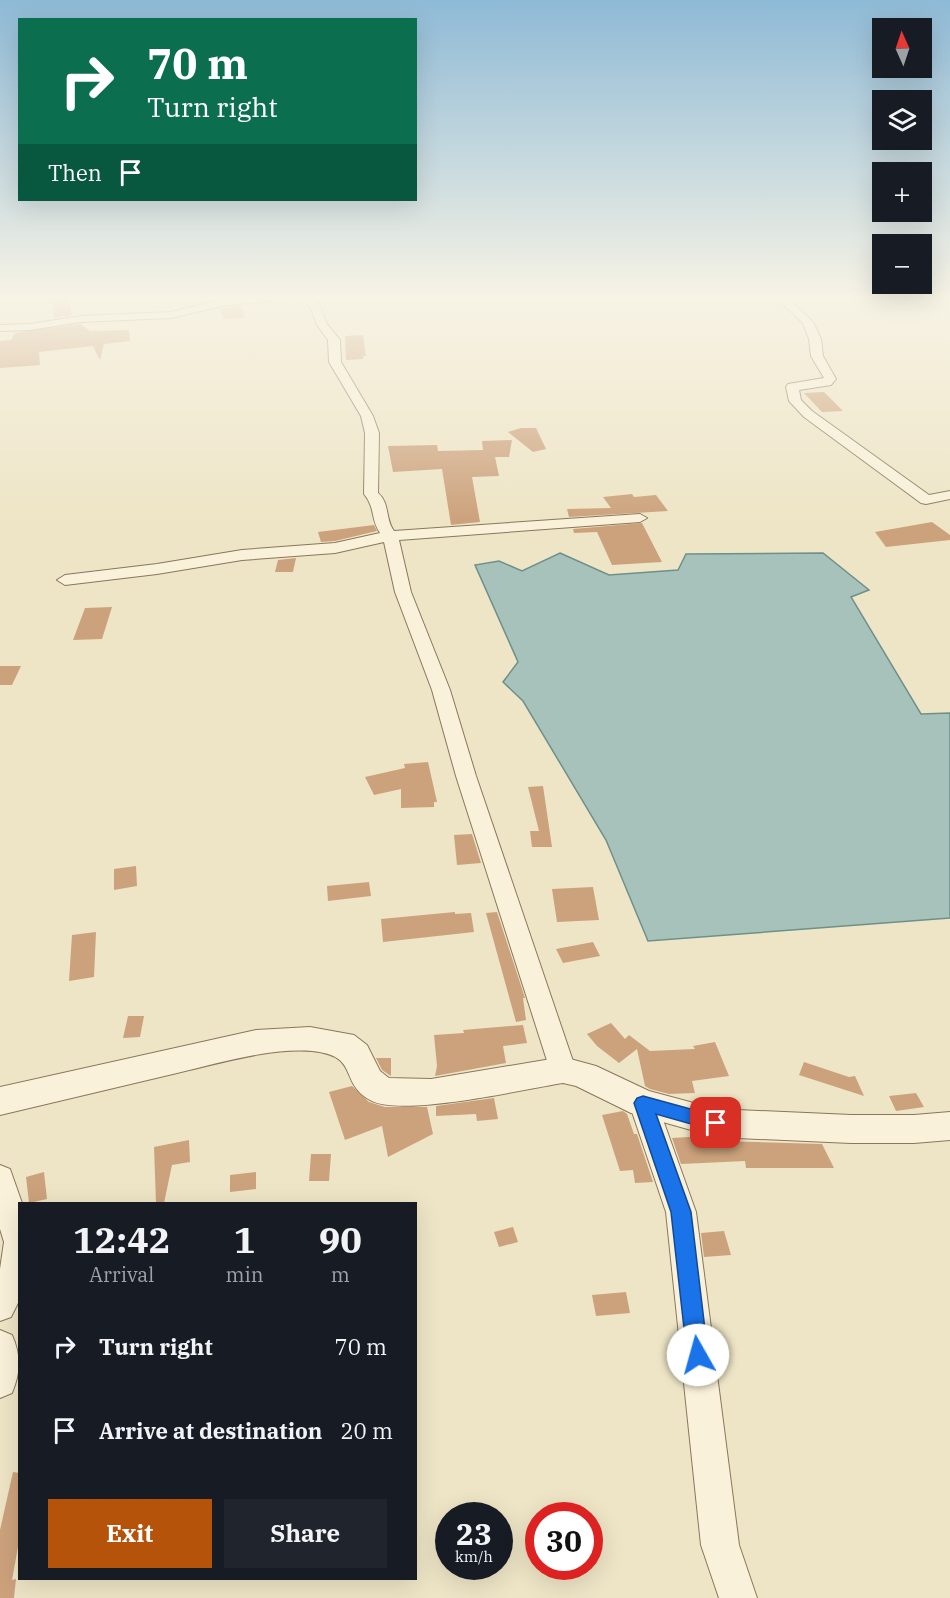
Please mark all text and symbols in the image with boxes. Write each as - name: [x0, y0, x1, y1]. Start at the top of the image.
- north arrow: [872, 18, 932, 78]
- map controls: [872, 18, 932, 294]
- text: 70 m: [147, 36, 248, 91]
- icon: right: [48, 42, 126, 120]
- text: Turn right: [147, 89, 278, 124]
- button: layers: [872, 90, 932, 150]
- icon: arrive: [114, 156, 147, 189]
- text: Then: [48, 158, 102, 187]
- button: +: [872, 162, 932, 222]
- button: −: [872, 234, 932, 294]
- pin: [690, 1097, 741, 1148]
- icon: arrive: [699, 1106, 732, 1139]
- text: 12:42: [73, 1216, 170, 1263]
- text: 1: [234, 1216, 255, 1263]
- text: 90: [319, 1216, 362, 1263]
- text: Arrival: [89, 1261, 154, 1288]
- text: min: [225, 1261, 264, 1288]
- text: m: [331, 1261, 350, 1288]
- position arrow: [666, 1323, 730, 1387]
- icon: right: [48, 1330, 81, 1363]
- text: Turn right: [99, 1332, 213, 1361]
- text: 70 m: [335, 1332, 387, 1361]
- icon: arrive: [48, 1414, 81, 1447]
- text: Arrive at destination: [99, 1416, 322, 1445]
- text: 20 m: [340, 1416, 393, 1445]
- button: Exit: [48, 1499, 212, 1568]
- button: Share: [224, 1499, 387, 1568]
- speed limit sign: 30: [525, 1502, 603, 1580]
- text: 23: [456, 1514, 492, 1553]
- text: km/h: [455, 1547, 493, 1566]

